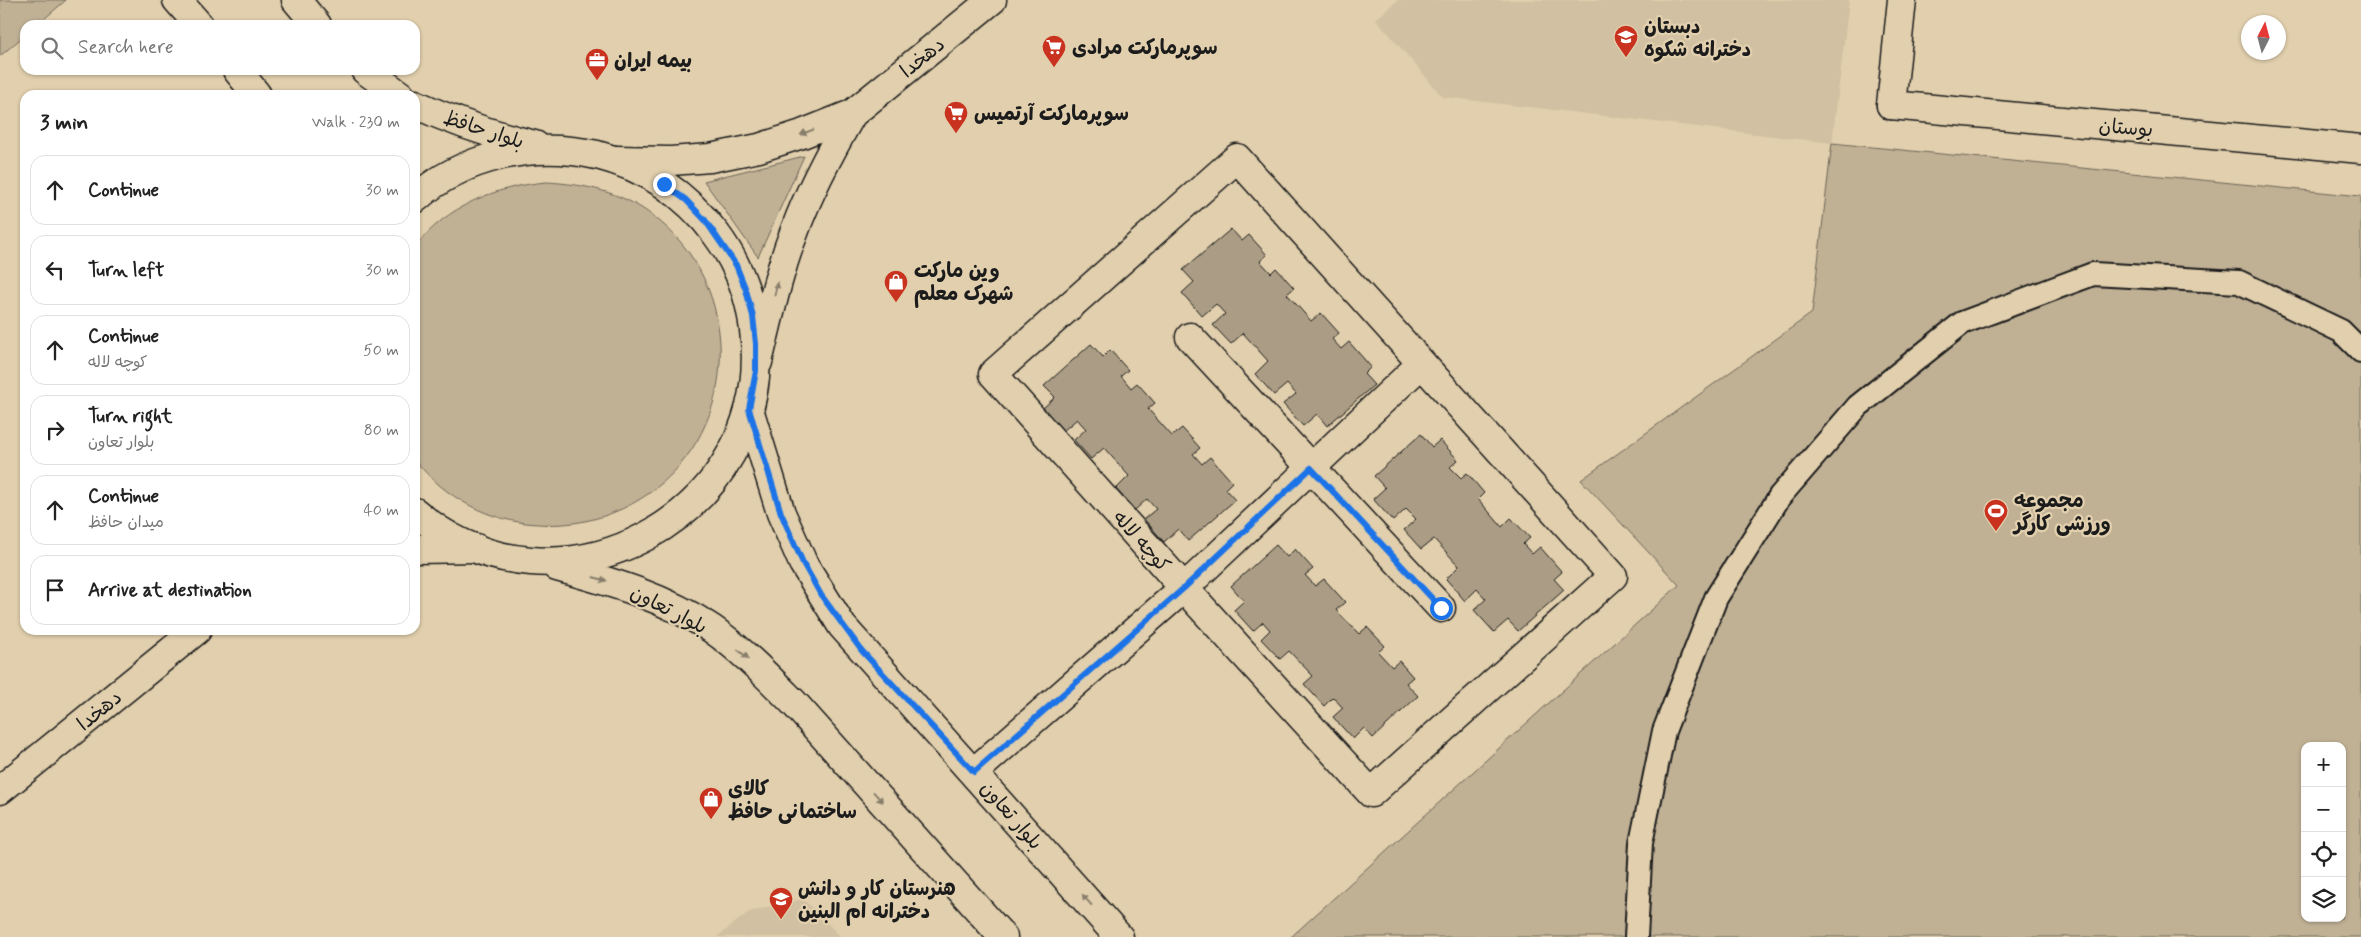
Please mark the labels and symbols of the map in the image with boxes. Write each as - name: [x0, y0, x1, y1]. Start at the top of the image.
- place label: دبستان دخترانه شکوه: [1644, 14, 1751, 64]
- north arrow: [2241, 15, 2286, 60]
- school or university icon: دبستان دخترانه شکوه: [1613, 24, 1639, 58]
- street label: دهخدا: [895, 32, 951, 85]
- supermarket icon: سوپرمارکت مرادی: [1041, 34, 1067, 68]
- place label: سوپرمارکت مرادی: [1072, 35, 1218, 62]
- office icon: بیمه ایران: [584, 47, 610, 81]
- place label: بیمه ایران: [614, 48, 692, 75]
- supermarket icon: سوپرمارکت آرتمیس: [943, 100, 969, 134]
- place label: سوپرمارکت آرتمیس: [974, 101, 1129, 128]
- street label: بلوار حافظ: [440, 105, 527, 156]
- street label: بوستان: [2097, 113, 2154, 144]
- one-way arrow: [799, 128, 814, 136]
- route end: [653, 173, 676, 196]
- place label: وین مارکت شهرک معلم: [914, 258, 1013, 308]
- shop icon: وین مارکت شهرک معلم: [883, 269, 909, 303]
- one-way arrow: [772, 282, 780, 297]
- place label: مجموعه ورزشی کارگر: [2012, 488, 2111, 538]
- sports icon: مجموعه ورزشی کارگر: [1983, 498, 2009, 532]
- street label: کوچه لاله: [1106, 505, 1176, 579]
- one-way arrow: [593, 575, 608, 583]
- street label: بلوار تعاون: [625, 579, 711, 641]
- route start: [1430, 597, 1453, 620]
- one-way arrow: [736, 648, 749, 659]
- street label: دهخدا: [72, 685, 128, 738]
- place label: کالای ساختمانی حافظ: [728, 776, 857, 826]
- street label: بلوار تعاون: [973, 776, 1048, 856]
- shop icon: کالای ساختمانی حافظ: [698, 786, 724, 820]
- one-way arrow: [872, 791, 884, 803]
- place label: هنرستان کار و دانش دخترانه ام البنین: [798, 876, 956, 926]
- school or university icon: هنرستان کار و دانش دخترانه ام البنین: [768, 886, 794, 920]
- one-way arrow: [1081, 894, 1092, 907]

